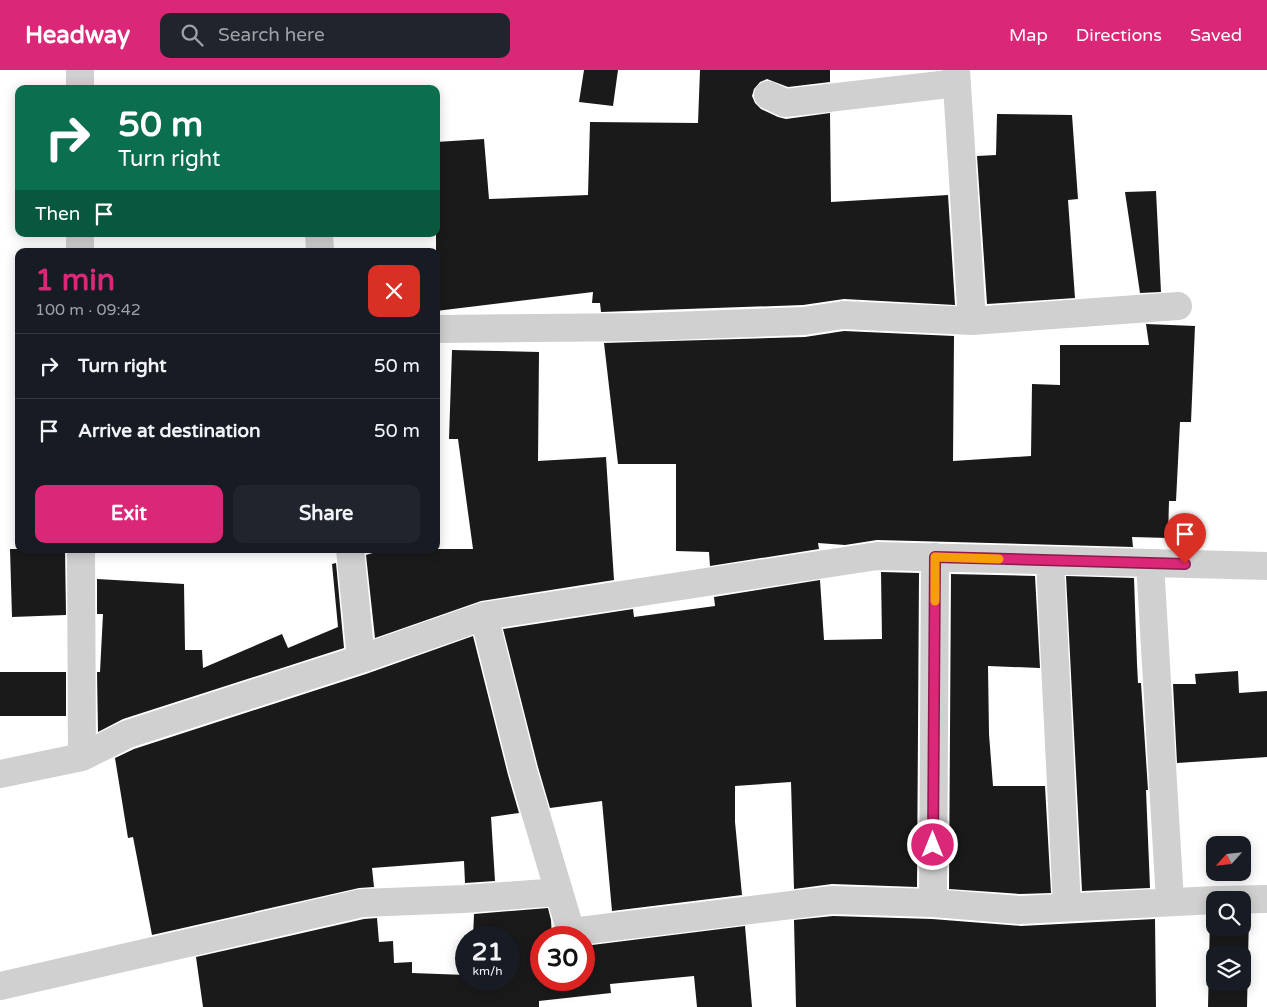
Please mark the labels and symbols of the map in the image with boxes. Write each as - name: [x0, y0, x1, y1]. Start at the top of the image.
- pin: [1164, 513, 1206, 564]
- position arrow: [906, 818, 958, 870]
- north arrow: [1206, 836, 1251, 881]
- speed limit sign: 30: [530, 926, 595, 991]

